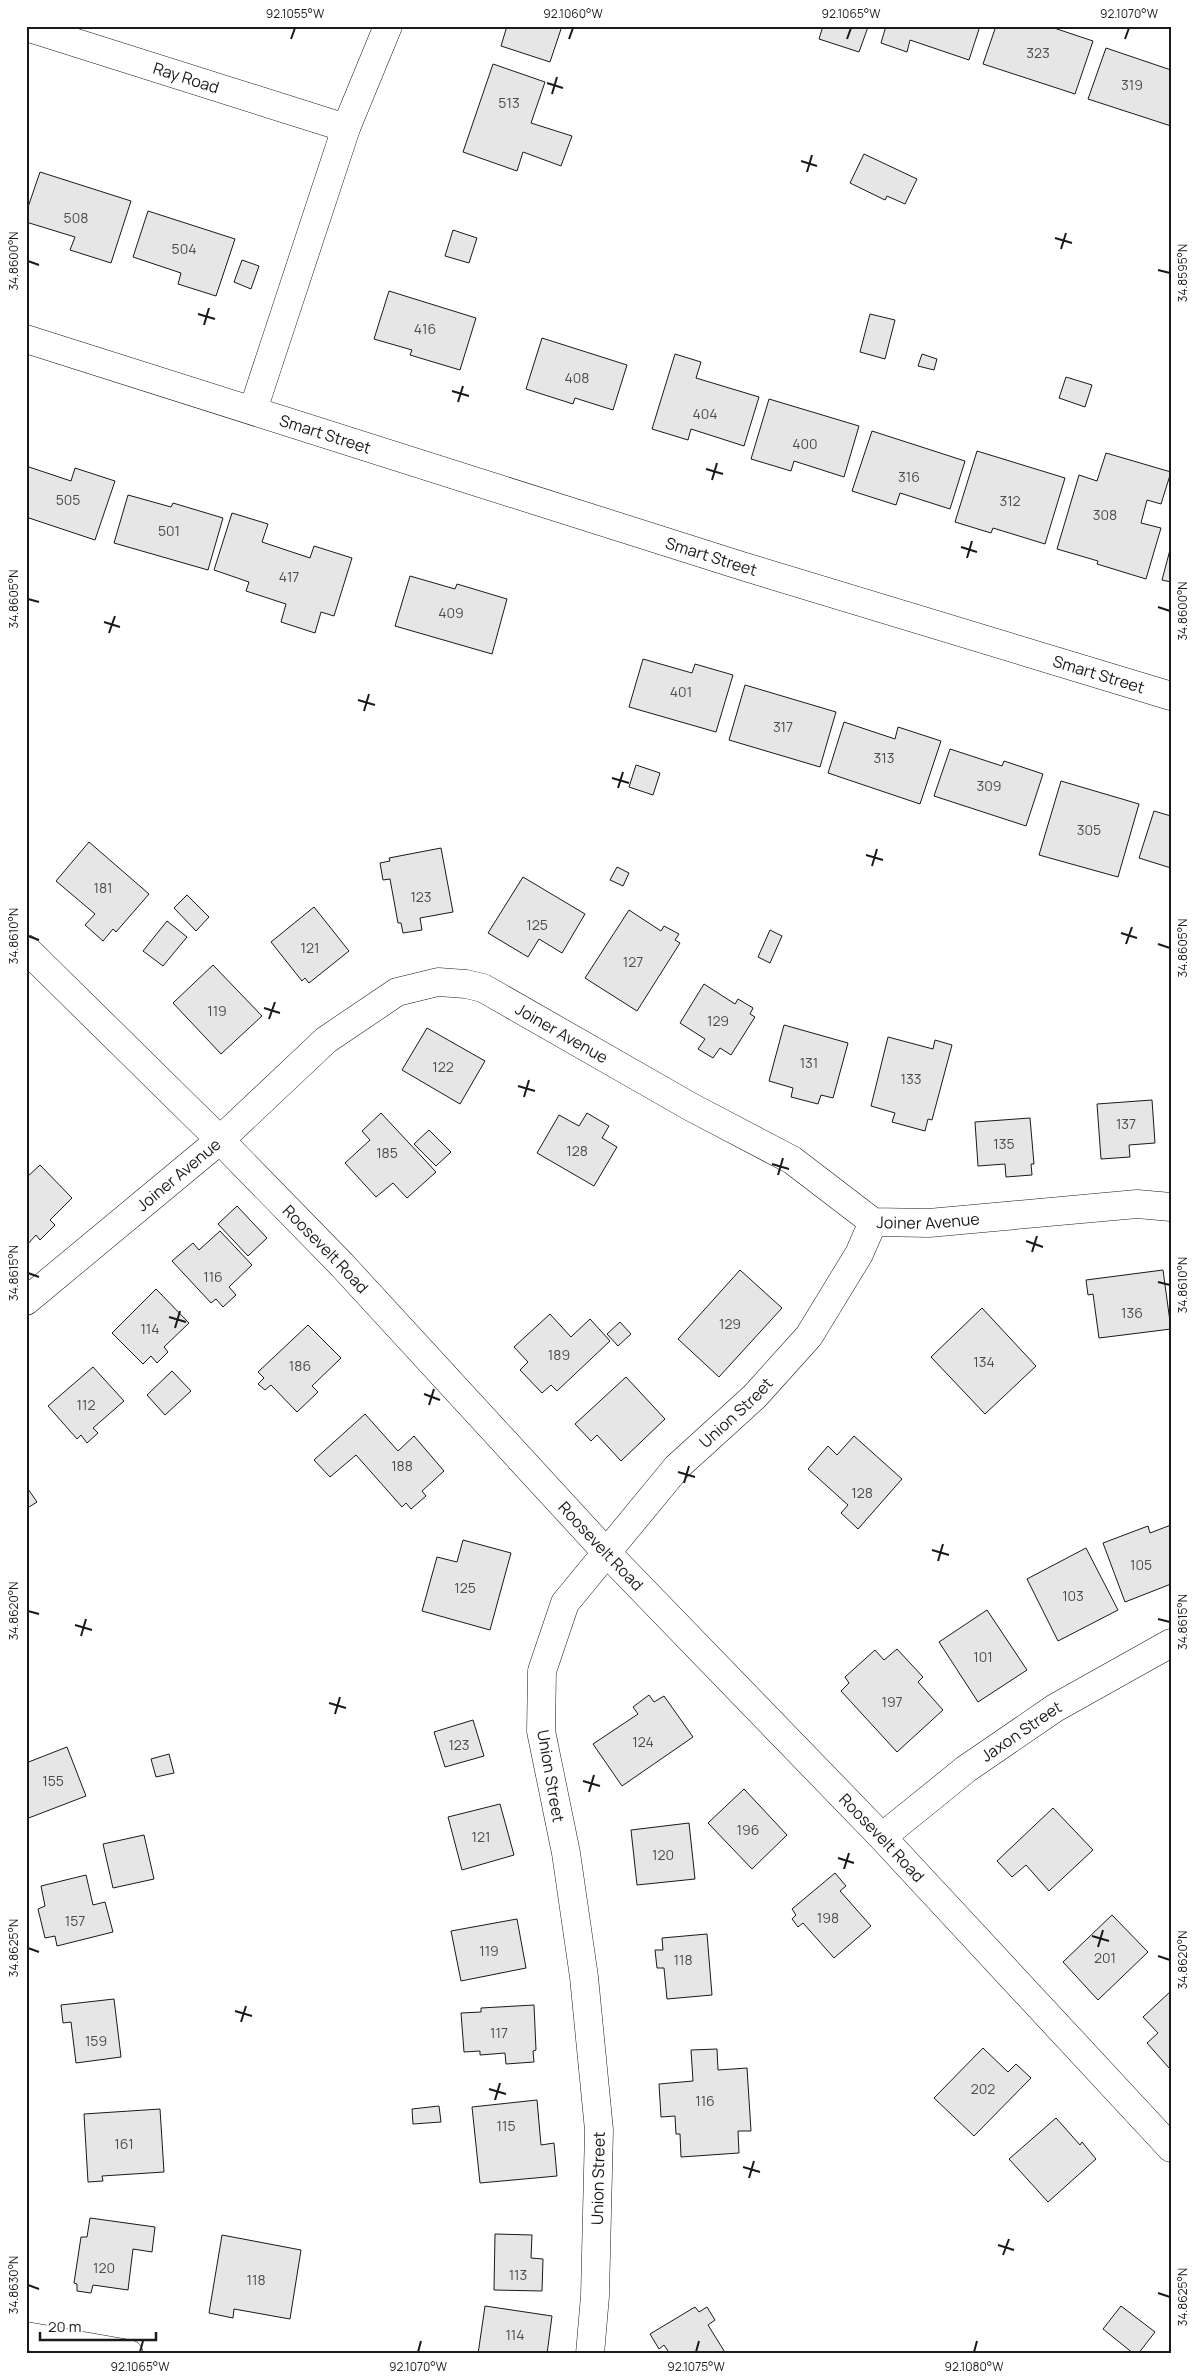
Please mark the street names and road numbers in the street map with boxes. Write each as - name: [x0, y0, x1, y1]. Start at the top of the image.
- street label: Ray Road: [150, 57, 222, 98]
- street label: Smart Street: [277, 409, 374, 459]
- street label: Smart Street: [663, 531, 760, 581]
- street label: Smart Street: [1050, 650, 1147, 698]
- street label: Joiner Avenue: [511, 998, 612, 1068]
- street label: Joiner Avenue: [132, 1133, 225, 1216]
- street label: Roosevelt Road: [278, 1200, 373, 1298]
- street label: Joiner Avenue: [876, 1207, 980, 1234]
- street label: Union Street: [694, 1373, 778, 1453]
- street label: Roosevelt Road: [554, 1496, 648, 1595]
- street label: Jaxon Street: [976, 1696, 1065, 1767]
- street label: Union Street: [532, 1728, 570, 1824]
- street label: Roosevelt Road: [834, 1788, 929, 1887]
- street label: Union Street: [586, 2131, 610, 2225]

